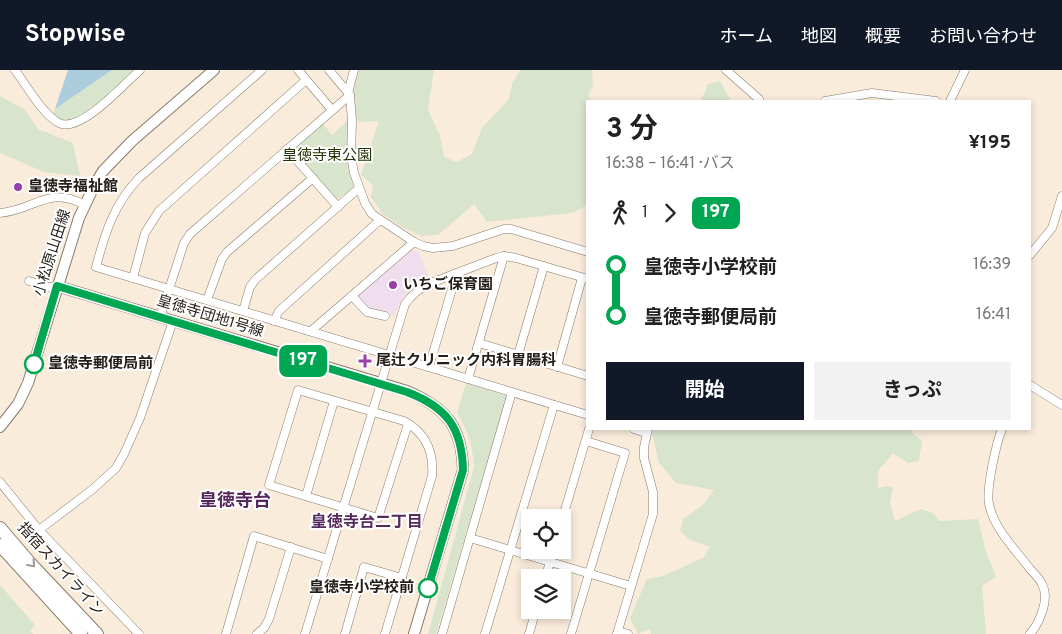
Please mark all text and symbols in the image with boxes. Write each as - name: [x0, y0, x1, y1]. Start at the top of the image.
- text: Stopwise: [25, 20, 126, 50]
- text: ホーム: [720, 26, 773, 49]
- text: 地図: [801, 26, 837, 49]
- text: 概要: [865, 26, 901, 49]
- text: お問い合わせ: [929, 26, 1037, 49]
- text: 3 分: [606, 112, 658, 148]
- text: ¥195: [969, 131, 1011, 155]
- park label: 皇徳寺東公園: [282, 147, 372, 166]
- text: 16:38 – 16:41 · バス: [606, 154, 735, 174]
- place label: 皇徳寺福祉館: [28, 177, 118, 197]
- marker: 皇徳寺福祉館: [12, 181, 24, 193]
- icon: walk: [606, 199, 634, 227]
- icon: forward: [656, 199, 684, 227]
- text: 197: [702, 201, 730, 224]
- text: 1: [642, 203, 648, 223]
- street label: 小松原山田線: [30, 207, 76, 299]
- text: 16:39: [973, 255, 1011, 275]
- text: 皇徳寺小学校前: [644, 256, 777, 280]
- place label: いちご保育園: [403, 275, 493, 295]
- marker: いちご保育園: [387, 279, 399, 291]
- street label: 皇徳寺団地1号線: [154, 292, 266, 342]
- text: 16:41: [976, 305, 1011, 325]
- text: 皇徳寺郵便局前: [644, 306, 777, 330]
- line badge: 197: [274, 345, 332, 377]
- text: 197: [289, 349, 317, 372]
- place label: 尾辻クリニック内科胃腸科: [376, 352, 556, 371]
- marker: 皇徳寺郵便局前: [24, 354, 44, 374]
- place label: 皇徳寺郵便局前: [48, 354, 153, 374]
- marker: 尾辻クリニック内科胃腸科: [358, 354, 372, 368]
- button: 開始: [606, 362, 804, 420]
- button: きっぷ: [814, 362, 1011, 420]
- district label: 皇徳寺台: [199, 490, 271, 513]
- map controls: [521, 509, 571, 619]
- button: locate: [521, 509, 571, 559]
- district label: 皇徳寺台二丁目: [311, 512, 423, 533]
- street label: 指宿スカイライン: [13, 518, 108, 621]
- one-way arrow: [26, 559, 35, 568]
- button: layers: [521, 569, 571, 619]
- place label: 皇徳寺小学校前: [309, 578, 414, 598]
- marker: 皇徳寺小学校前: [418, 578, 438, 598]

